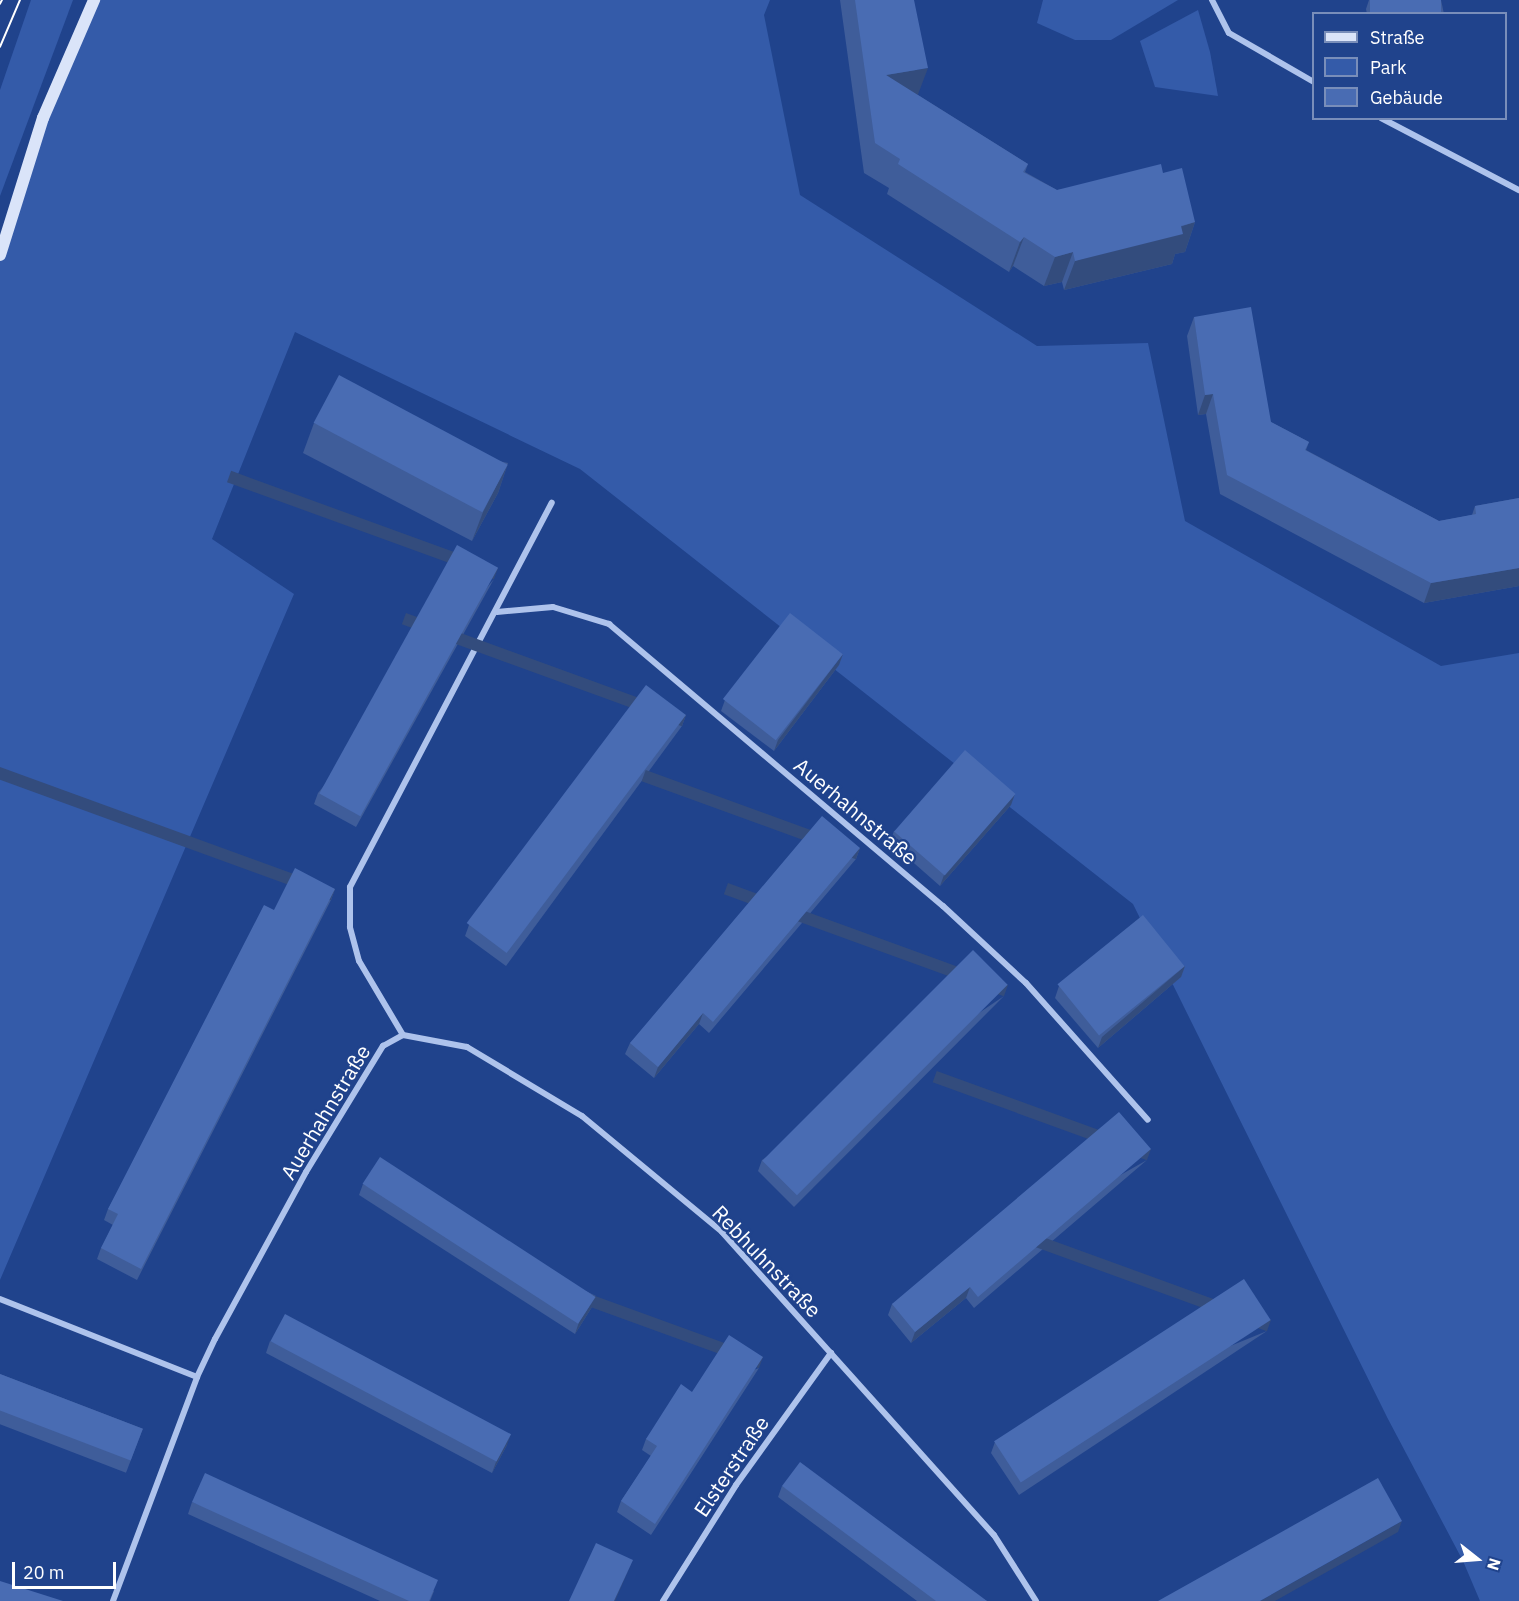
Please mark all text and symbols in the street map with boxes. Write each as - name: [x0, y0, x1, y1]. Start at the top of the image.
- legend: [1312, 12, 1507, 120]
- text: Straße: [1370, 26, 1424, 49]
- text: Park: [1370, 56, 1406, 79]
- text: Gebäude: [1370, 86, 1443, 109]
- street label: Auerhahnstraße: [789, 752, 923, 870]
- street label: Auerhahnstraße: [275, 1040, 375, 1184]
- street label: Rebhuhnstraße: [707, 1200, 827, 1322]
- street label: Elsterstraße: [688, 1411, 774, 1521]
- north arrow: [1447, 1529, 1507, 1589]
- scale bar: [15, 1550, 118, 1588]
- text: N: [1483, 1556, 1505, 1573]
- text: 20 m: [23, 1561, 65, 1584]

